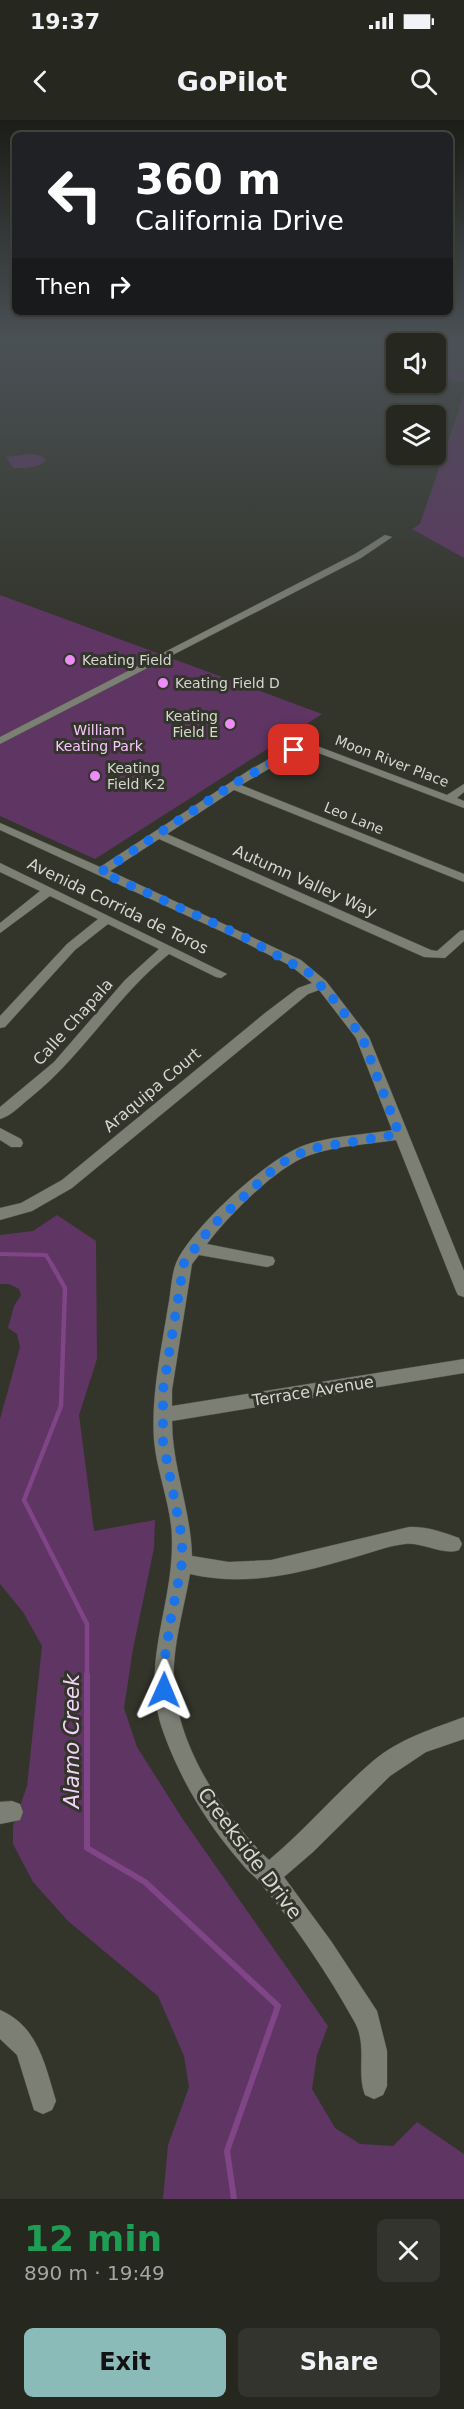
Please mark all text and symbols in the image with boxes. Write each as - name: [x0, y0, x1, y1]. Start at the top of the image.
- text: 19:37: [30, 9, 100, 34]
- icon: back: [24, 65, 57, 98]
- icon: search: [407, 65, 440, 98]
- text: GoPilot: [177, 66, 287, 97]
- text: 360 m: [135, 155, 281, 204]
- icon: left: [36, 156, 114, 234]
- text: California Drive: [135, 205, 344, 236]
- icon: right: [103, 270, 136, 303]
- text: Then: [36, 274, 91, 299]
- map controls: [386, 333, 446, 465]
- button: sound: [386, 333, 446, 393]
- button: layers: [386, 405, 446, 465]
- place label: Keating Field: [82, 652, 172, 668]
- marker: Keating Field: [63, 653, 77, 667]
- place label: Keating Field D: [175, 675, 280, 691]
- marker: Keating Field D: [156, 676, 170, 690]
- place label: Keating Field E: [165, 708, 218, 740]
- marker: Keating Field E: [223, 717, 237, 731]
- park label: William Keating Park: [55, 722, 144, 754]
- pin: [268, 724, 319, 775]
- street label: Moon River Place: [333, 732, 451, 790]
- icon: arrive: [277, 733, 310, 766]
- place label: Keating Field K-2: [107, 760, 165, 792]
- marker: Keating Field K-2: [88, 769, 102, 783]
- street label: Leo Lane: [322, 799, 386, 837]
- street label: Autumn Valley Way: [230, 841, 380, 921]
- street label: Avenida Corrida de Toros: [25, 854, 211, 958]
- street label: Calle Chapala: [29, 975, 117, 1069]
- street label: Araquipa Court: [100, 1044, 204, 1136]
- street label: Terrace Avenue: [250, 1372, 375, 1410]
- position arrow: [132, 1658, 196, 1722]
- water label: Alamo Creek: [60, 1673, 84, 1810]
- street label: Creekside Drive: [193, 1782, 307, 1924]
- text: 12 min: [24, 2218, 162, 2259]
- button: close: [377, 2219, 440, 2282]
- text: 890 m · 19:49: [24, 2261, 165, 2285]
- button: Exit: [24, 2328, 226, 2397]
- button: Share: [238, 2328, 440, 2397]

